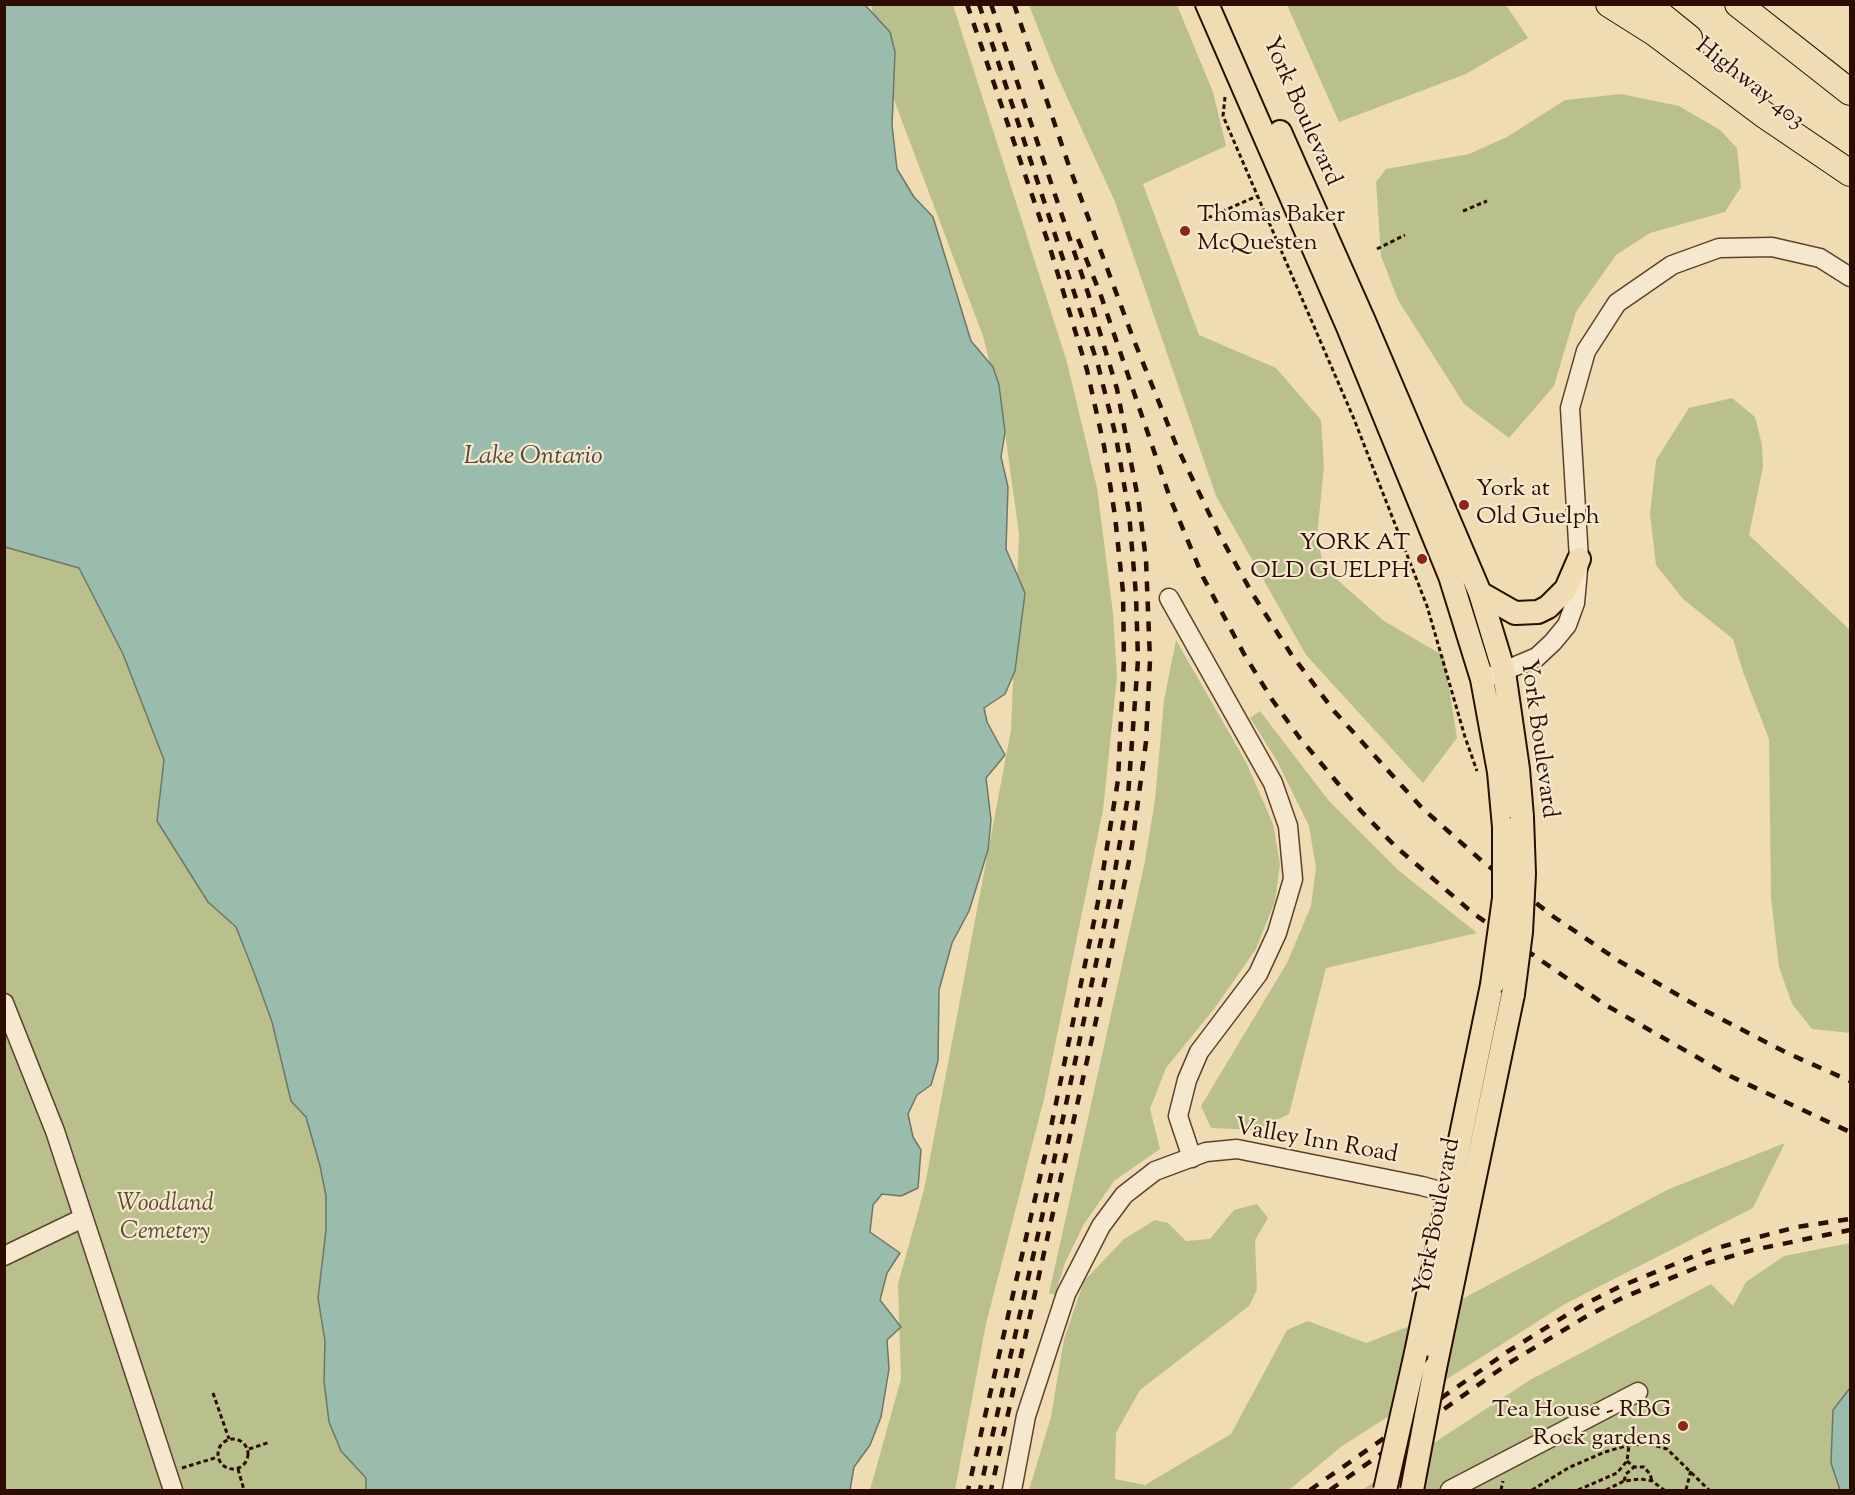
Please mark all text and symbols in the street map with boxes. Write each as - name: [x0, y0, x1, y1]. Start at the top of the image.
- street label: York Boulevard: [1254, 33, 1346, 191]
- street label: Highway 403: [1688, 33, 1810, 137]
- place label: Thomas Baker McQuesten: [1197, 203, 1345, 259]
- marker: Thomas Baker McQuesten: [1178, 224, 1192, 238]
- water label: Lake Ontario: [463, 443, 603, 475]
- place label: York at Old Guelph: [1476, 477, 1600, 533]
- marker: York at Old Guelph: [1457, 498, 1471, 512]
- place label: YORK AT OLD GUELPH: [1250, 531, 1410, 587]
- marker: YORK AT OLD GUELPH: [1415, 552, 1429, 566]
- street label: York Boulevard: [1512, 658, 1562, 820]
- street label: Valley Inn Road: [1232, 1114, 1400, 1172]
- street label: York Boulevard: [1410, 1136, 1468, 1298]
- park label: Woodland Cemetery: [116, 1192, 214, 1248]
- place label: Tea House - RBG Rock gardens: [1492, 1398, 1671, 1454]
- marker: Tea House - RBG Rock gardens: [1676, 1419, 1690, 1433]

